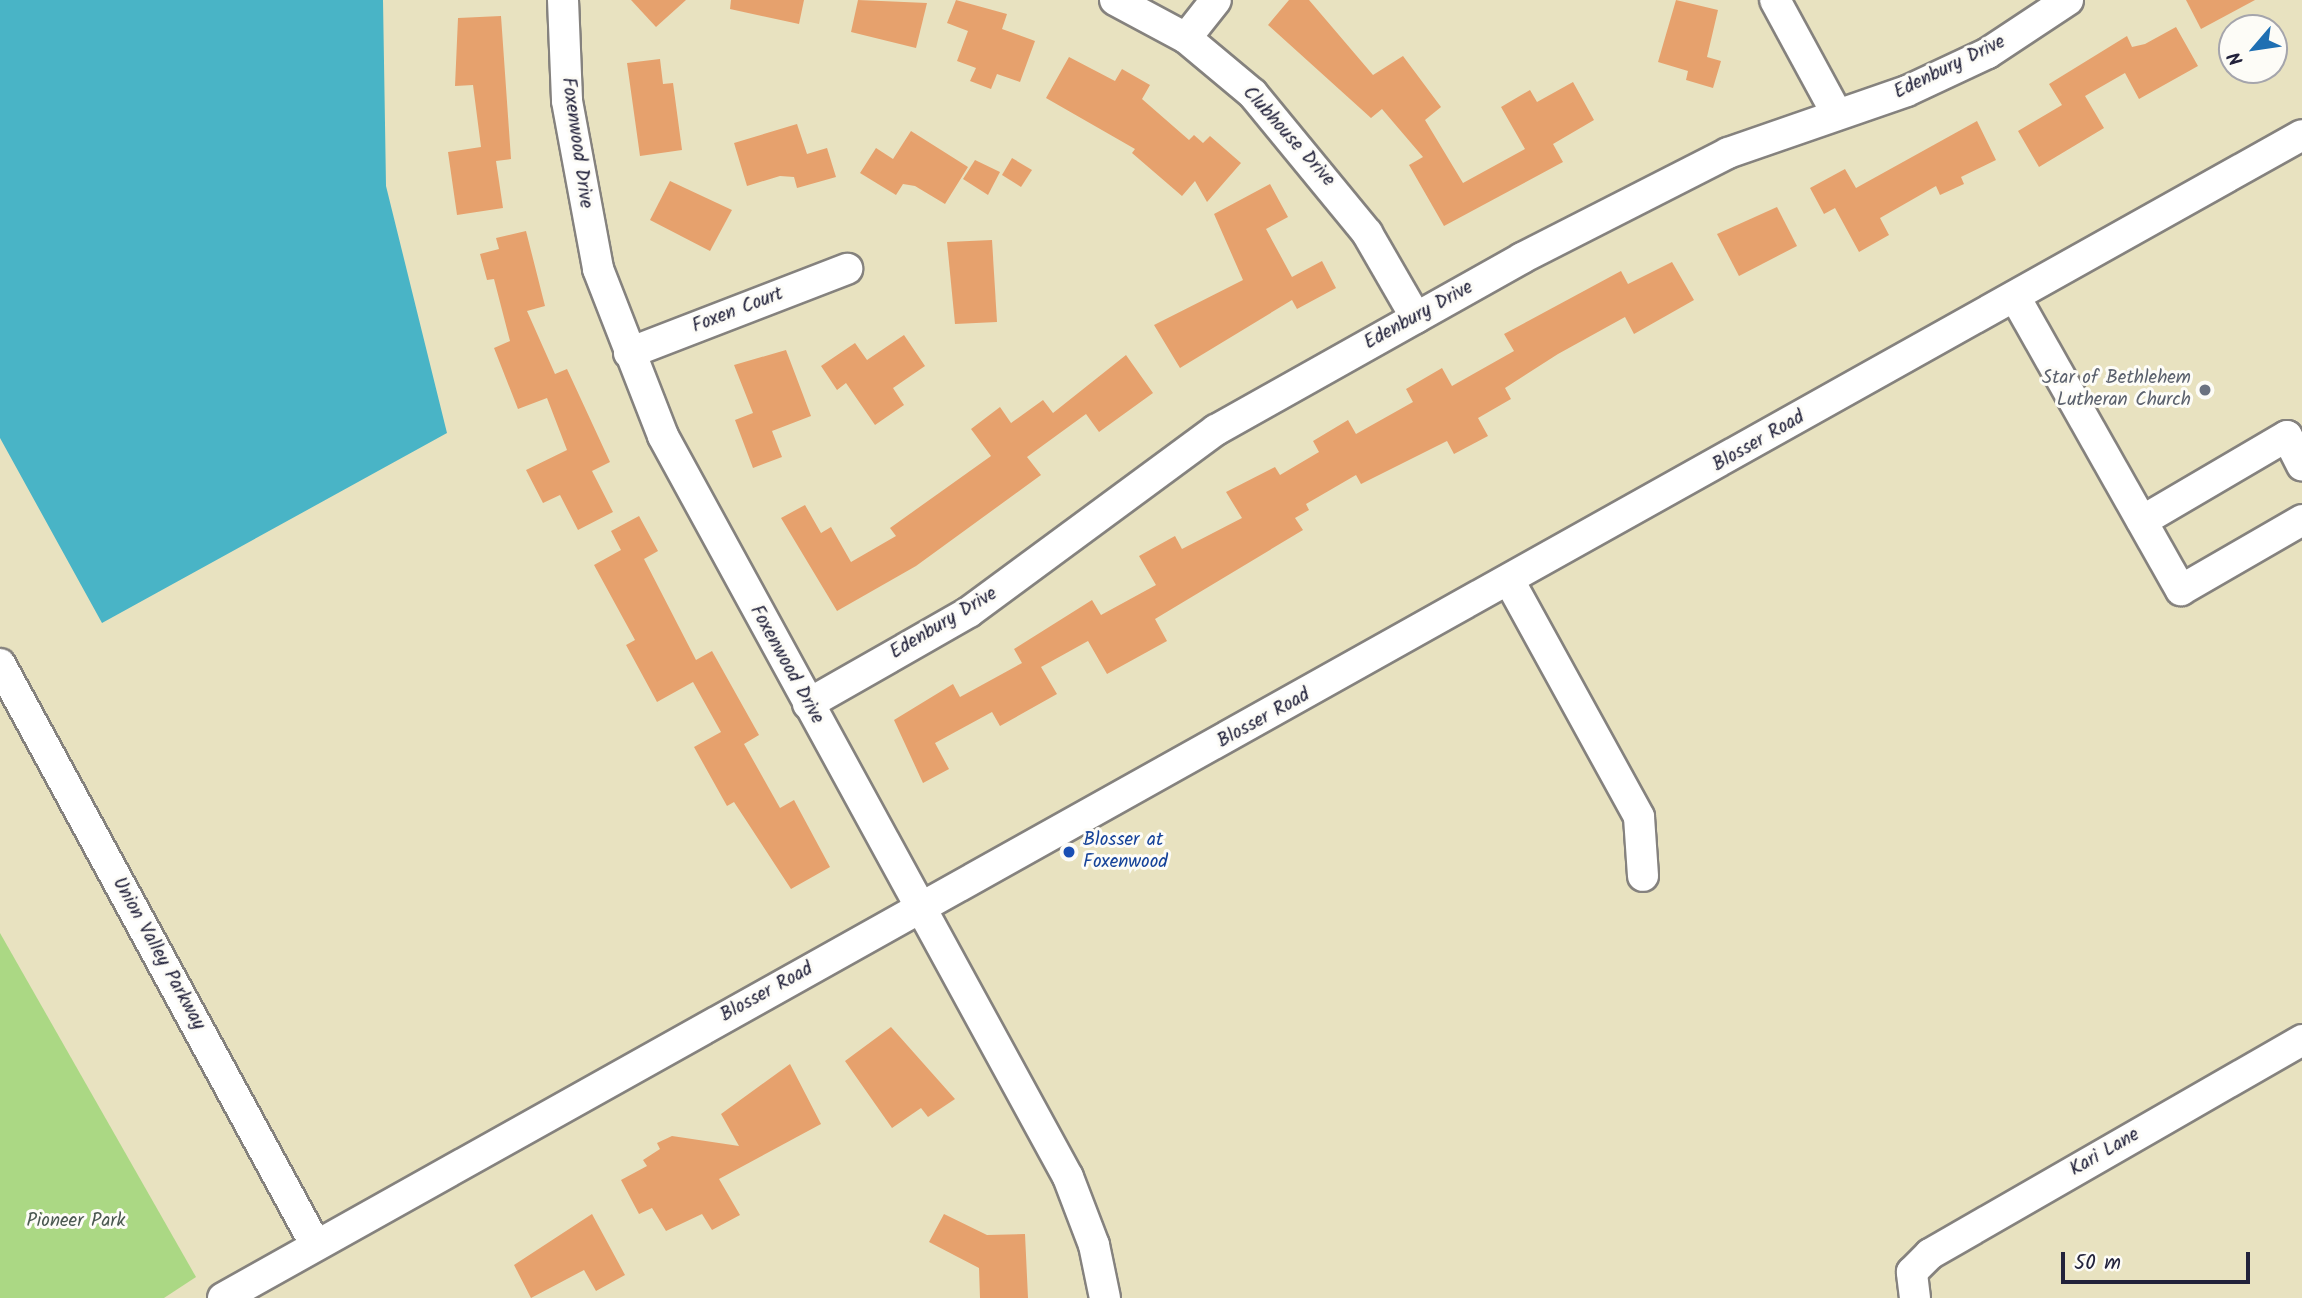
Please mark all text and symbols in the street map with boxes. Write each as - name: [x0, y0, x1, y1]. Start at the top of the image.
- north arrow: [2218, 14, 2288, 84]
- street label: Edenbury Drive: [1891, 31, 2009, 105]
- text: N: [2220, 46, 2252, 71]
- street label: Foxenwood Drive: [556, 76, 596, 210]
- street label: Clubhouse Drive: [1237, 82, 1339, 192]
- street label: Edenbury Drive: [1361, 277, 1477, 355]
- street label: Foxen Court: [689, 283, 787, 339]
- place label: Star of Bethlehem Lutheran Church: [2042, 368, 2191, 412]
- marker: Star of Bethlehem Lutheran Church: [2197, 382, 2213, 398]
- street label: Blosser Road: [1709, 407, 1809, 477]
- street label: Edenbury Drive: [886, 583, 1002, 665]
- street label: Foxenwood Drive: [744, 602, 828, 728]
- street label: Blosser Road: [1214, 684, 1314, 754]
- place label: Blosser at Foxenwood: [1083, 830, 1168, 874]
- marker: Blosser at Foxenwood: [1061, 844, 1077, 860]
- street label: Union Valley Parkway: [107, 874, 209, 1034]
- street label: Blosser Road: [717, 958, 817, 1028]
- street label: Kari Lane: [2066, 1124, 2144, 1182]
- park label: Pioneer Park: [26, 1211, 126, 1233]
- scale bar: [2064, 1238, 2253, 1282]
- text: 50 m: [2074, 1247, 2121, 1280]

